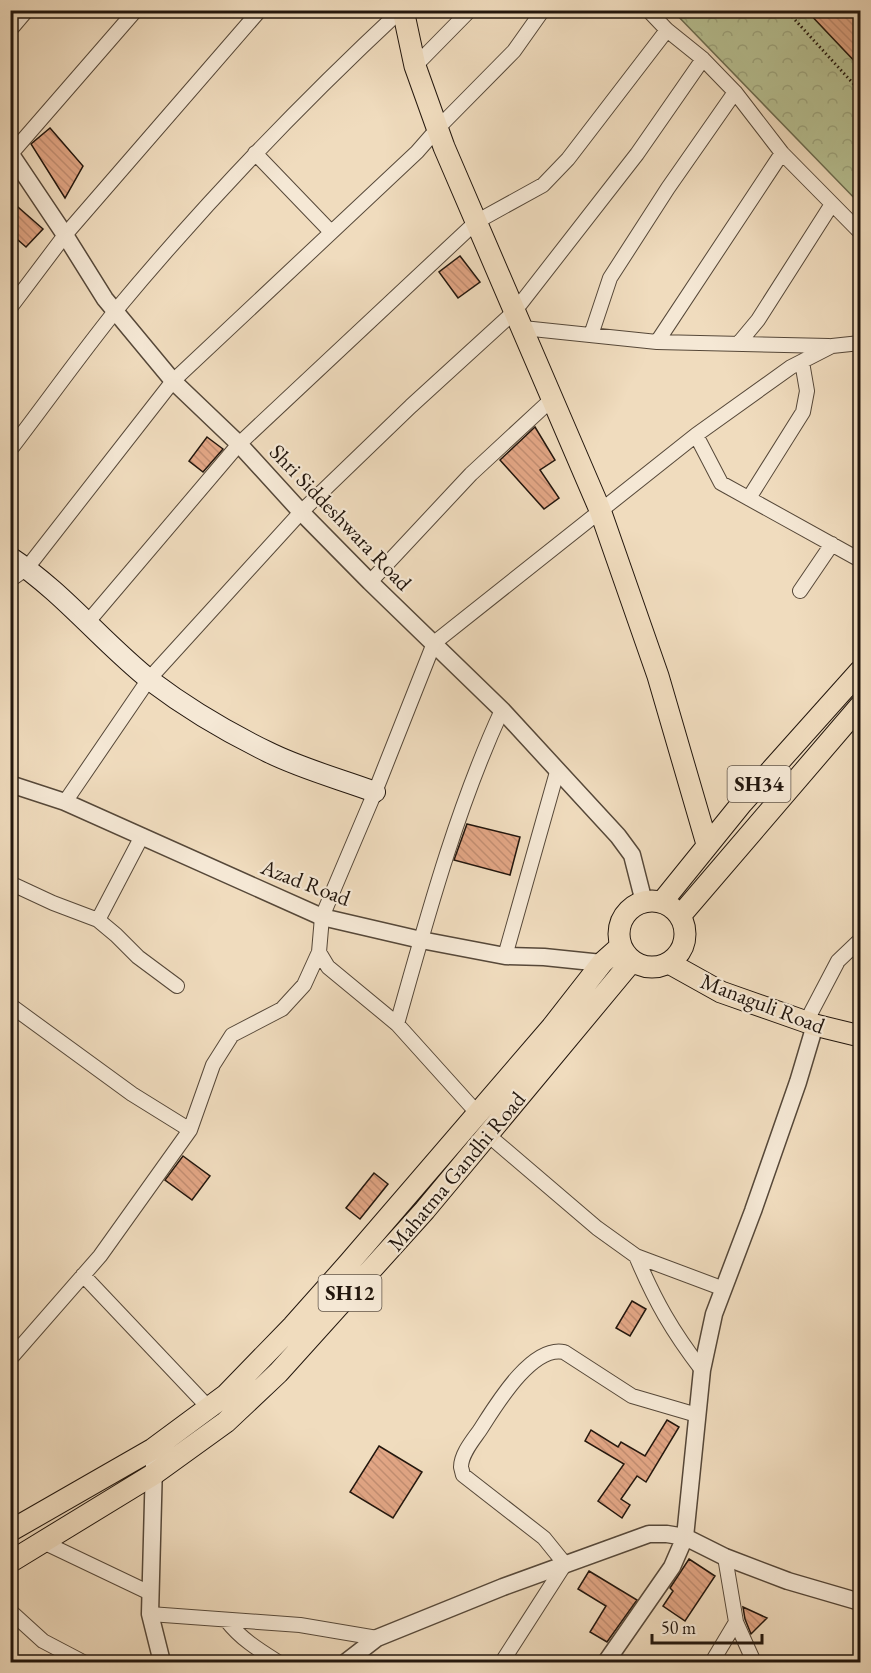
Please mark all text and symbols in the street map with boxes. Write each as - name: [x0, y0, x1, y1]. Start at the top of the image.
- street label: Shri Siddeshwara Road: [263, 438, 419, 598]
- road number: SH34: [728, 766, 790, 802]
- street label: Azad Road: [256, 852, 355, 913]
- street label: Managuli Road: [697, 966, 830, 1041]
- street label: Mahatma Gandhi Road: [381, 1085, 532, 1257]
- road number: SH12: [318, 1275, 382, 1311]
- scale bar: [652, 1607, 762, 1645]
- text: 50 m: [661, 1616, 696, 1639]

